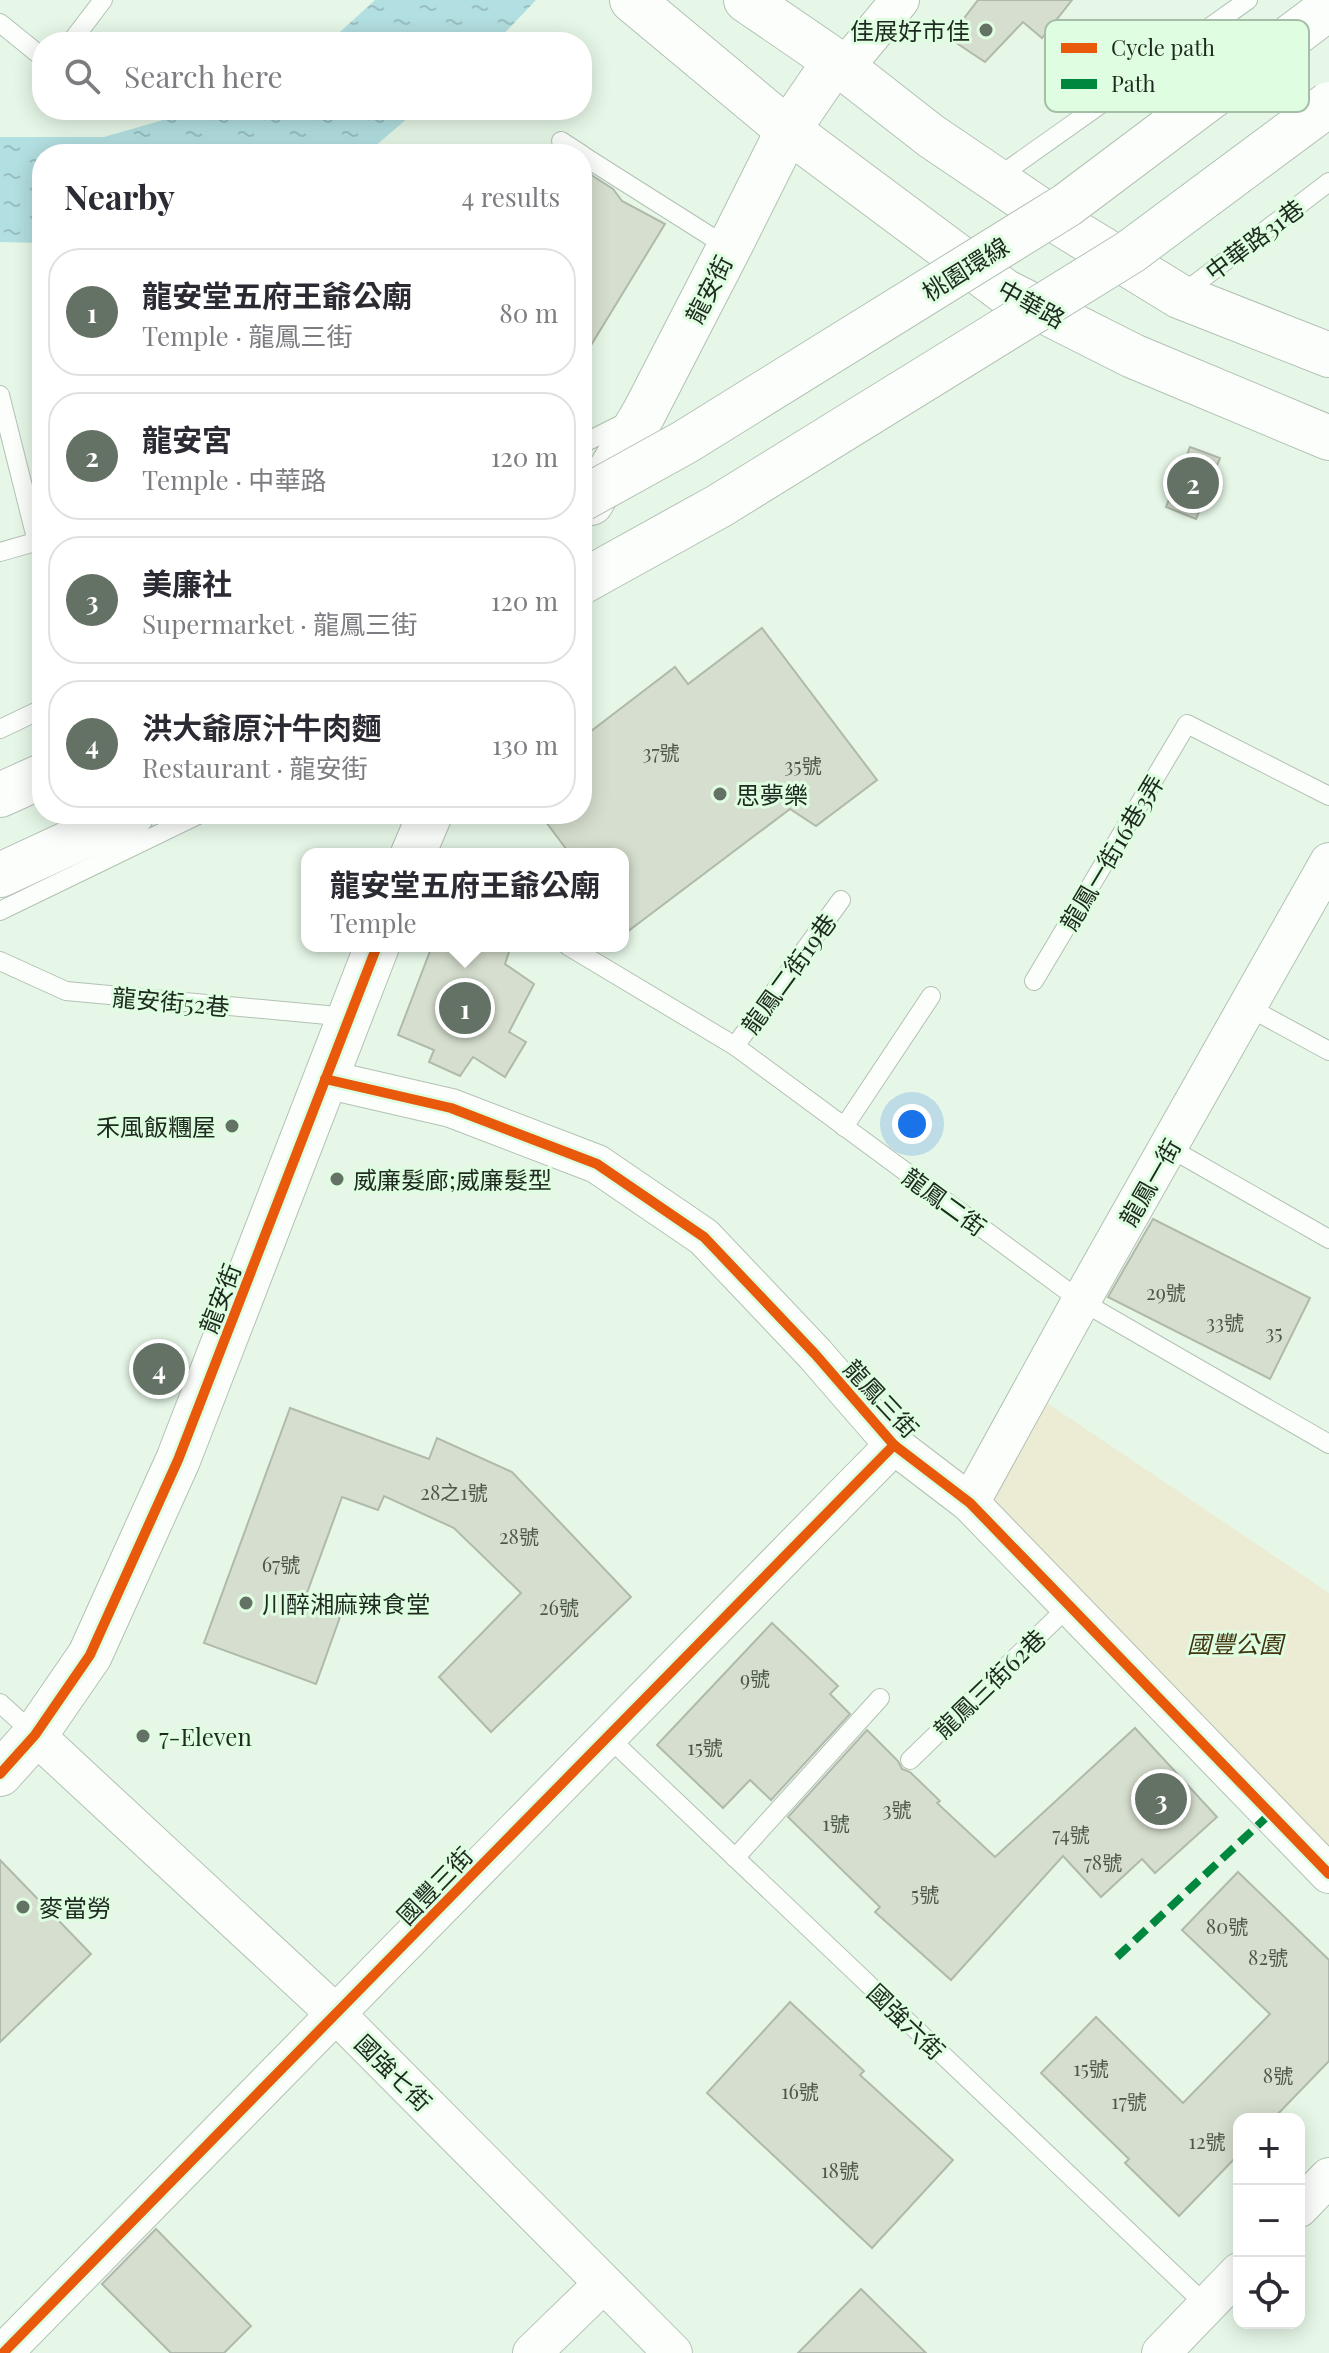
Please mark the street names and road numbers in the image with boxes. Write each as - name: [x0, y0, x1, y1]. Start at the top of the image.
- street label: 中華路31巷: [1198, 191, 1310, 287]
- street label: 桃園環線: [916, 229, 1014, 307]
- street label: 龍安街: [677, 250, 739, 328]
- street label: 中華路: [993, 272, 1071, 334]
- street label: 龍鳳一街16巷3弄: [1052, 768, 1170, 936]
- street label: 龍鳳二街19巷: [734, 907, 842, 1039]
- street label: 龍安街52巷: [111, 980, 231, 1022]
- street label: 龍鳳一街: [1111, 1132, 1187, 1232]
- street label: 龍鳳二街: [897, 1160, 993, 1242]
- street label: 龍安街: [191, 1259, 247, 1337]
- street label: 龍鳳三街: [838, 1352, 926, 1444]
- street label: 龍鳳三街62巷: [926, 1622, 1052, 1744]
- street label: 國豐三街: [389, 1839, 479, 1931]
- street label: 國強六街: [861, 1976, 953, 2066]
- street label: 國強七街: [349, 2027, 439, 2117]

